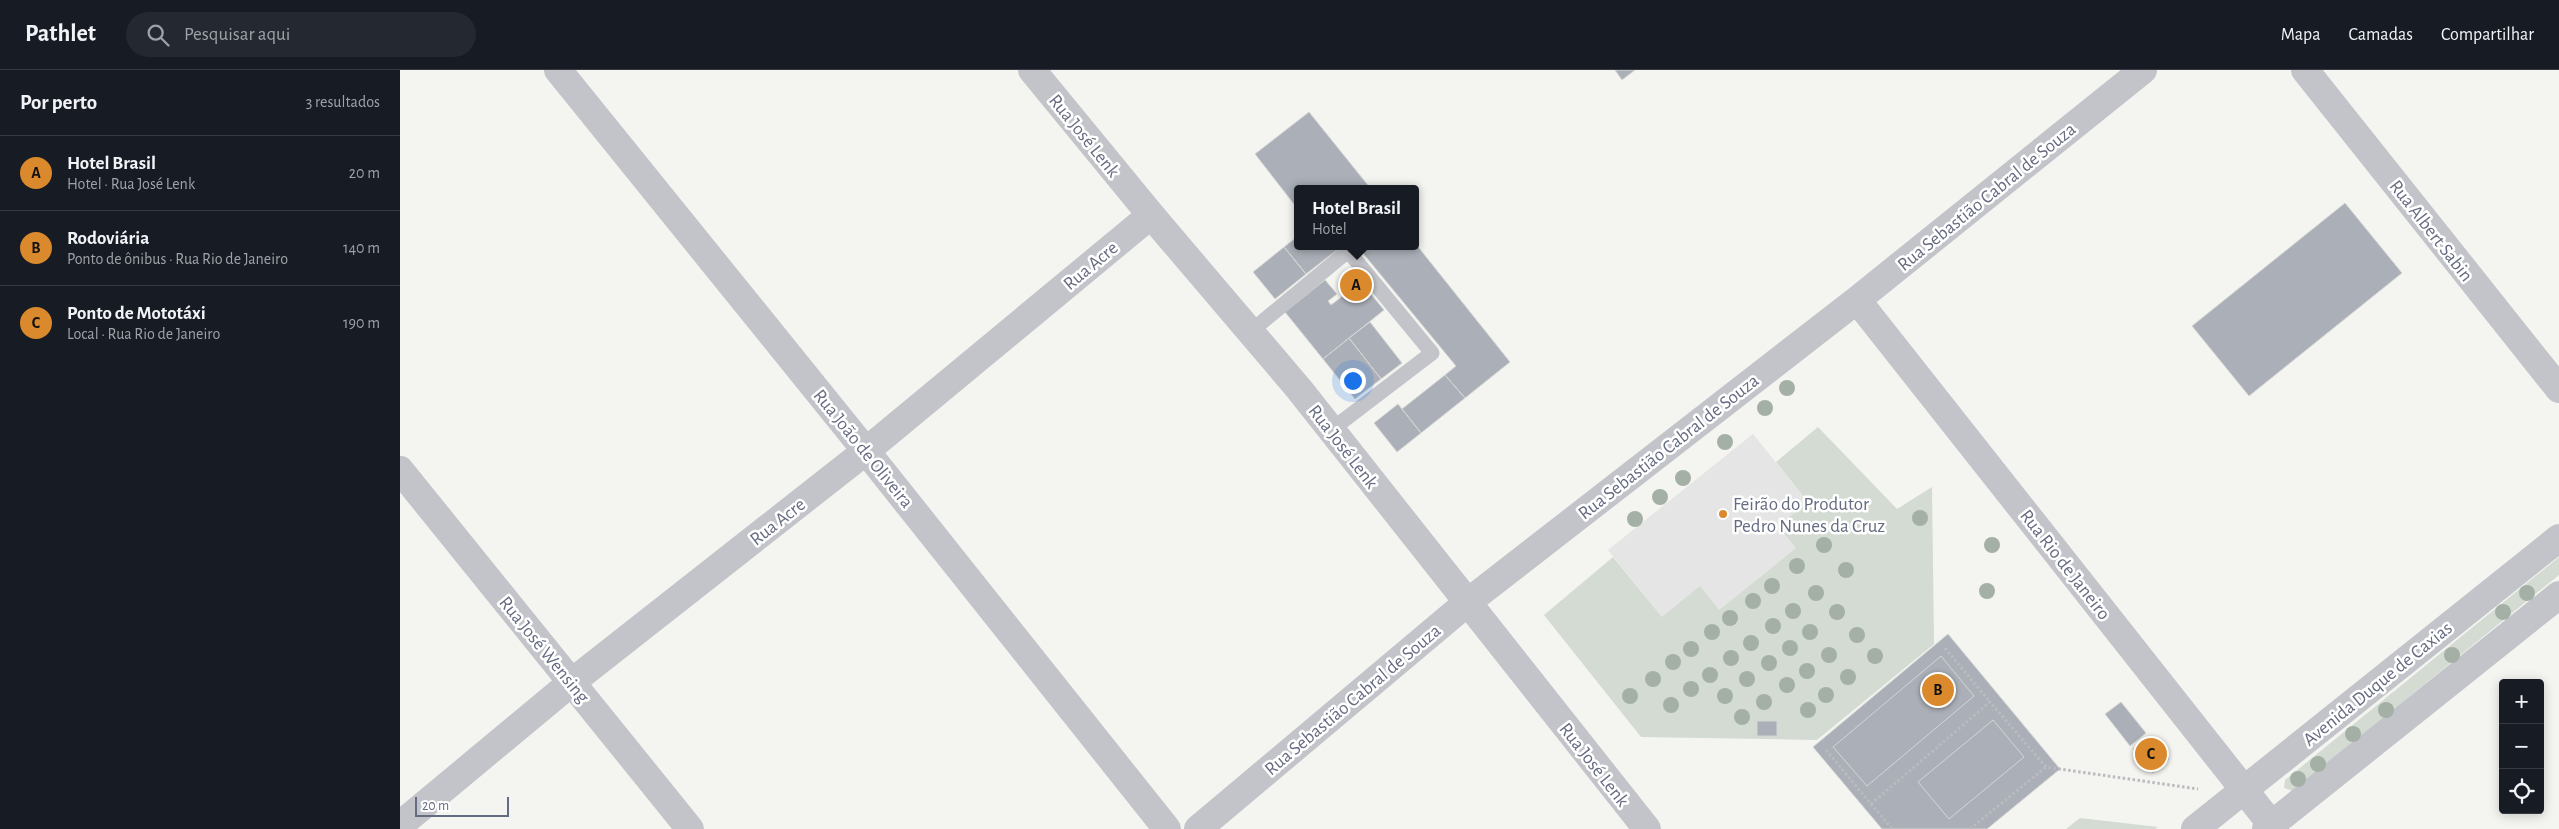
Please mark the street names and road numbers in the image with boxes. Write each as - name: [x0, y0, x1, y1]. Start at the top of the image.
- street label: Rua José Lenk: [1045, 91, 1123, 181]
- street label: Rua Sebastião Cabral de Souza: [1894, 119, 2080, 275]
- street label: Rua Albert Sabin: [2386, 177, 2476, 285]
- street label: Rua Acre: [1060, 238, 1122, 294]
- street label: Rua Sebastião Cabral de Souza: [1575, 371, 1763, 523]
- street label: Rua João de Oliveira: [809, 386, 917, 512]
- street label: Rua José Lenk: [1304, 402, 1381, 493]
- street label: Rua Acre: [747, 495, 809, 550]
- street label: Rua Rio de Janeiro: [2016, 506, 2114, 624]
- street label: Rua José Wensing: [495, 593, 593, 707]
- street label: Avenida Duque de Caxias: [2300, 618, 2456, 750]
- street label: Rua Sebastião Cabral de Souza: [1261, 621, 1445, 779]
- street label: Rua José Lenk: [1555, 720, 1632, 811]

